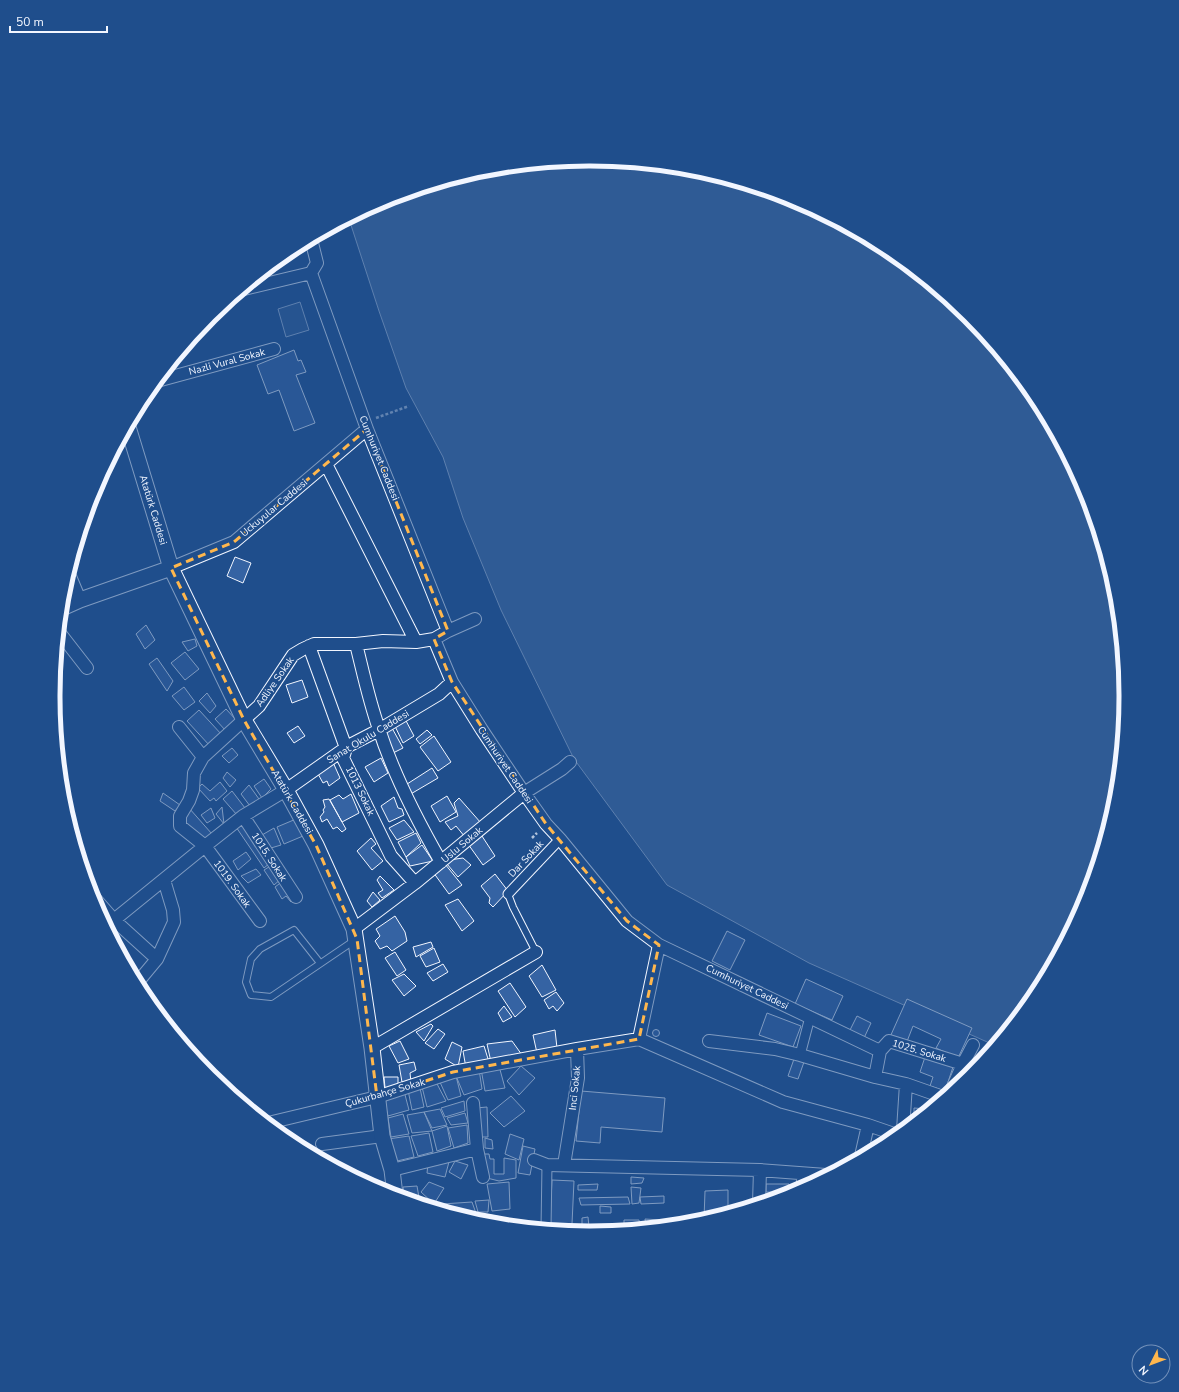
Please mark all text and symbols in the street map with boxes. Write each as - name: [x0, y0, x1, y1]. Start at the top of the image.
- scale bar: [10, 8, 107, 34]
- text: 50 m: [16, 14, 44, 30]
- street label: Nazli Vural Sokak: [187, 345, 268, 379]
- street label: Cumhuriyet Caddesi: [356, 413, 402, 503]
- street label: Atatürk Caddesi: [136, 473, 170, 547]
- street label: Uckuyular Caddesi: [237, 476, 311, 540]
- street label: Adliye Sokak: [253, 653, 298, 710]
- street label: Sanat Okulu Caddesi: [324, 707, 412, 767]
- street label: Cumhuriyet Caddesi: [474, 724, 536, 806]
- street label: 1013 Sokak: [342, 764, 378, 819]
- street label: Atatürk Caddesi: [268, 767, 316, 837]
- street label: Uslu Sokak: [438, 823, 486, 866]
- street label: 1015. Sokak: [248, 830, 291, 885]
- street label: Dar Sokak: [505, 837, 547, 881]
- street label: 1019. Sokak: [210, 857, 255, 911]
- street label: Cumhuriyet Caddesi: [703, 961, 791, 1013]
- street label: 1025. Sokak: [890, 1036, 949, 1066]
- street label: Inci Sokak: [566, 1064, 584, 1111]
- street label: Çukurbahçe Sokak: [343, 1075, 428, 1111]
- north arrow: [1131, 1344, 1171, 1384]
- text: N: [1136, 1362, 1152, 1378]

